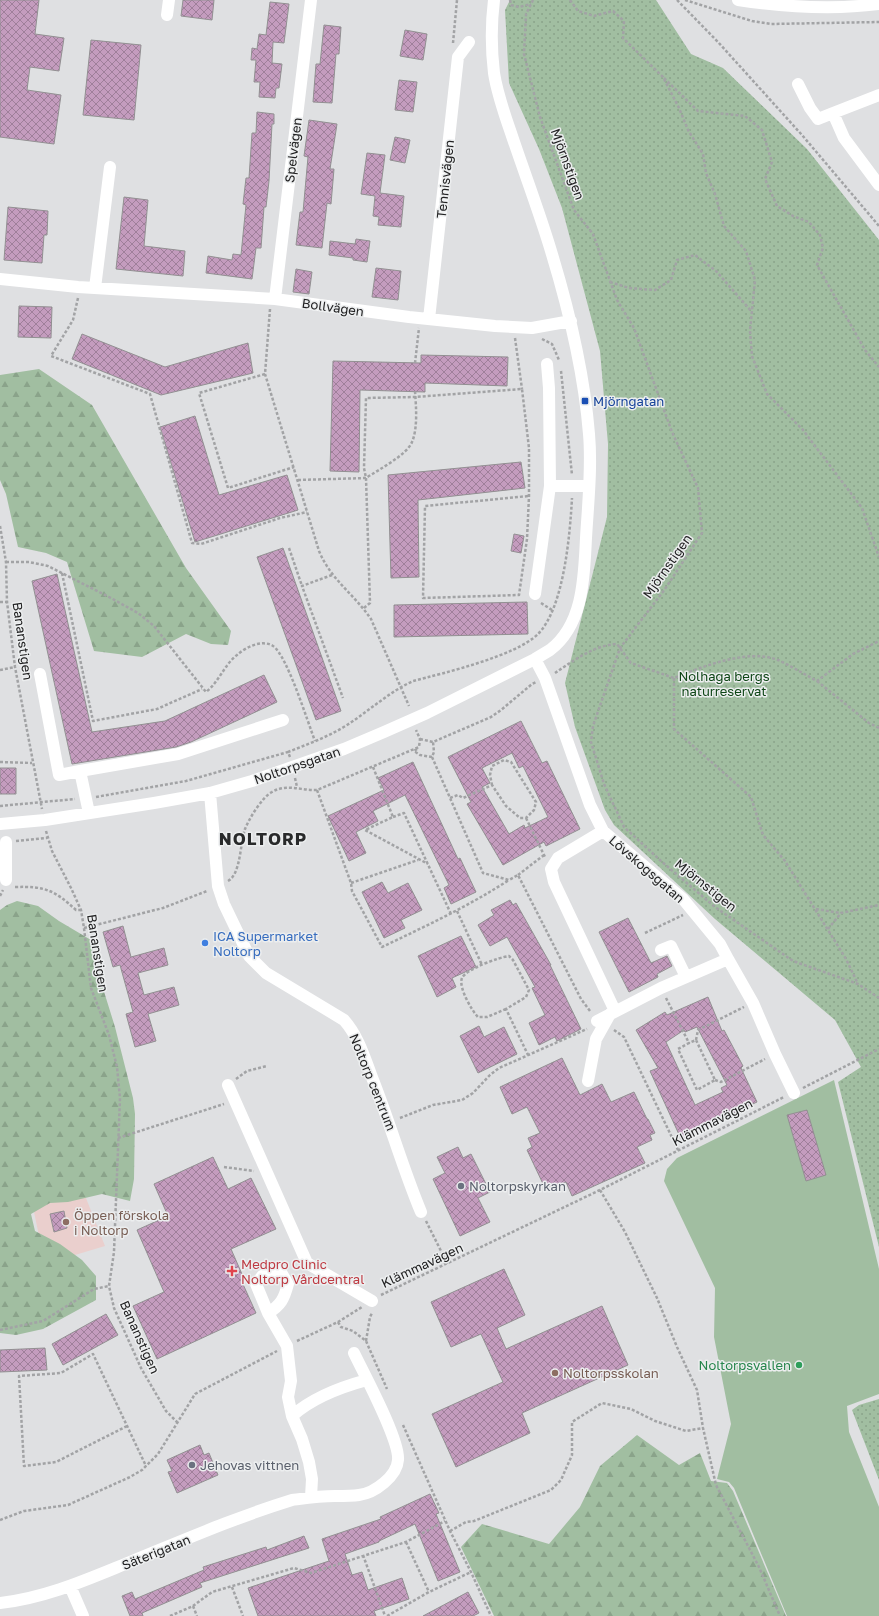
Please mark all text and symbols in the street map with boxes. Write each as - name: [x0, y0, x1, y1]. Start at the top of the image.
- street label: Spelvägen: [281, 116, 305, 184]
- street label: Mjörnstigen: [548, 126, 588, 202]
- street label: Tennisvägen: [433, 139, 457, 219]
- street label: Bollvägen: [301, 295, 365, 319]
- place label: Mjörngatan: [593, 393, 664, 409]
- marker: Mjörngatan: [580, 396, 590, 406]
- street label: Mjörnstigen: [639, 531, 695, 601]
- street label: Bananstigen: [10, 601, 36, 681]
- park label: Nolhaga bergs naturreservat: [678, 668, 770, 699]
- street label: Noltorpsgatan: [252, 743, 342, 787]
- district label: NOLTORP: [219, 828, 307, 849]
- street label: Lövskogsgatan: [606, 832, 688, 906]
- street label: Mjörnstigen: [672, 855, 740, 915]
- street label: Bananstigen: [84, 913, 112, 993]
- place label: ICA Supermarket Noltorp: [213, 928, 318, 959]
- marker: ICA Supermarket Noltorp: [200, 938, 210, 948]
- street label: Noltorp centrum: [346, 1031, 400, 1133]
- street label: Klämmavägen: [669, 1095, 755, 1149]
- place label: Noltorpskyrkan: [469, 1178, 566, 1194]
- marker: Noltorpskyrkan: [456, 1181, 466, 1191]
- place label: Öppen förskola i Noltorp: [74, 1207, 169, 1238]
- marker: Öppen förskola i Noltorp: [61, 1217, 71, 1227]
- street label: Klämmavägen: [379, 1239, 465, 1291]
- place label: Medpro Clinic Noltorp Vårdcentral: [241, 1256, 364, 1287]
- marker: Medpro Clinic Noltorp Vårdcentral: [226, 1265, 238, 1277]
- street label: Bananstigen: [117, 1298, 163, 1376]
- place label: Noltorpsvallen: [699, 1357, 791, 1373]
- marker: Noltorpsvallen: [794, 1360, 804, 1370]
- place label: Noltorpsskolan: [563, 1365, 659, 1381]
- marker: Noltorpsskolan: [550, 1368, 560, 1378]
- place label: Jehovas vittnen: [200, 1457, 299, 1473]
- marker: Jehovas vittnen: [187, 1460, 197, 1470]
- street label: Säterigatan: [119, 1531, 193, 1573]

